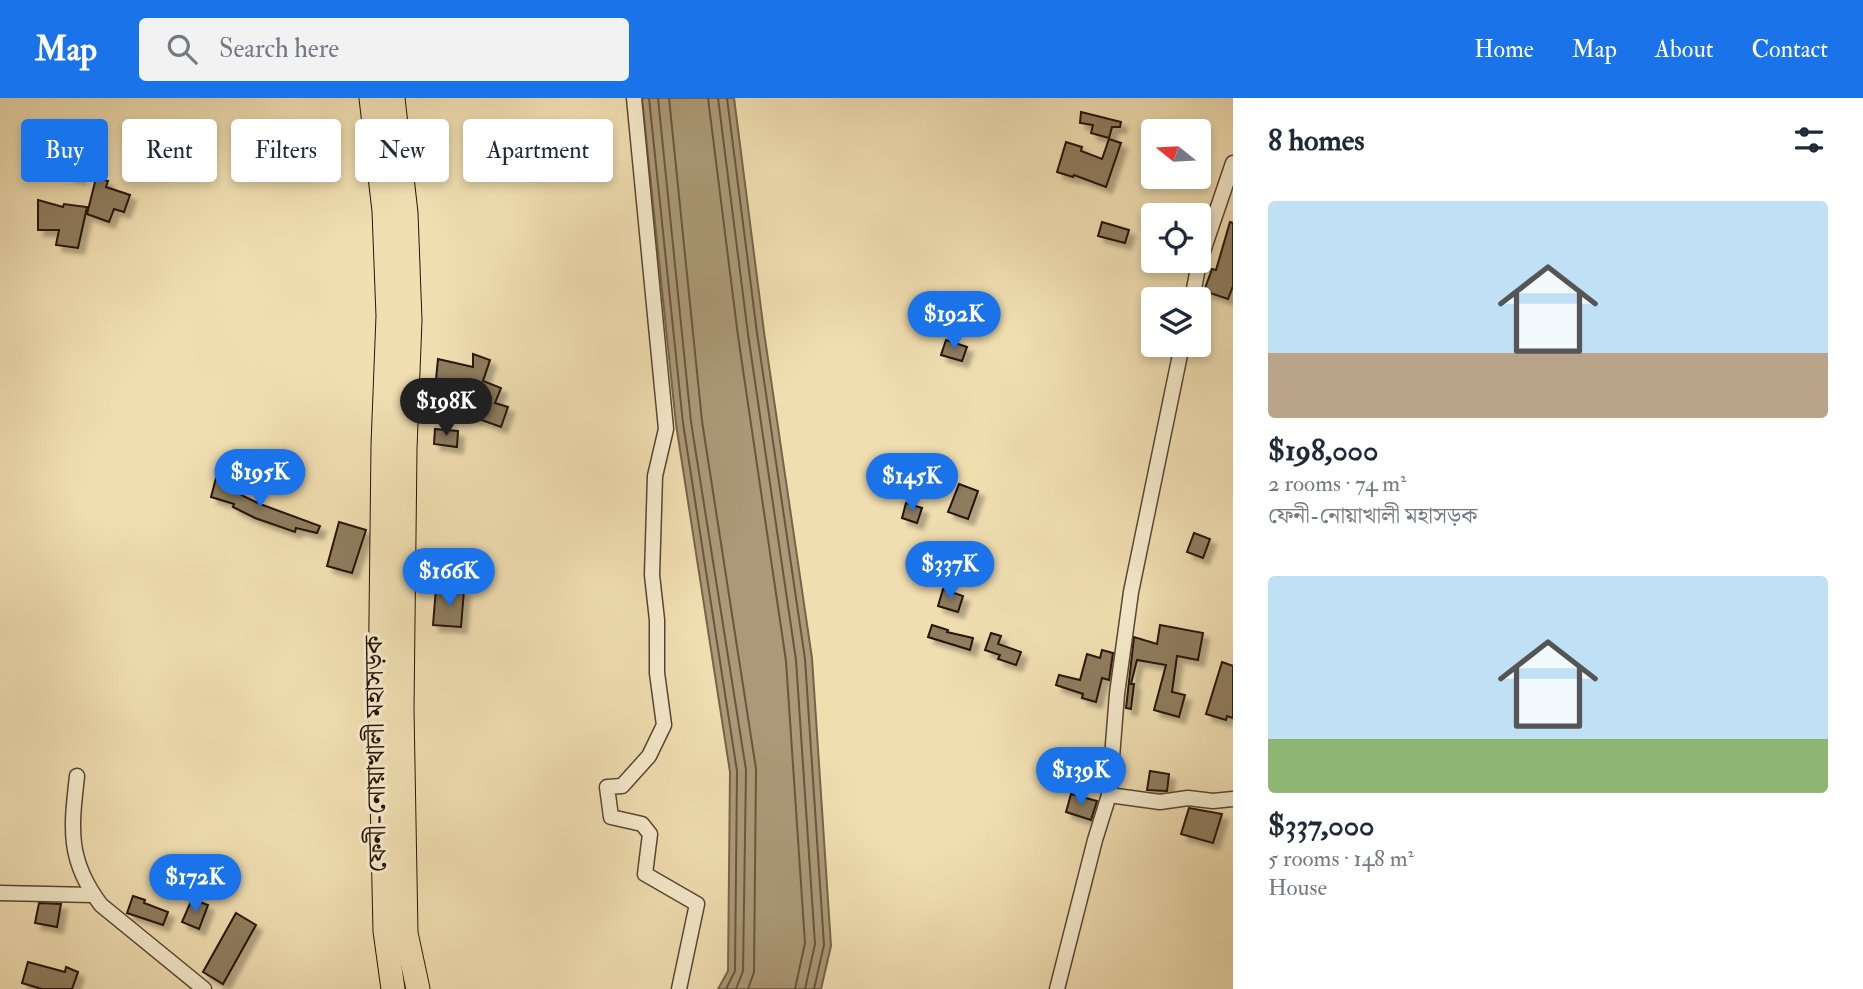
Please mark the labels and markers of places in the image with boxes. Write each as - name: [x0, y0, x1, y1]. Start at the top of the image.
- pin: $192K: [905, 292, 1003, 351]
- pin: $198K: [397, 378, 495, 438]
- pin: $195K: [211, 450, 309, 509]
- pin: $145K: [863, 454, 961, 513]
- pin: $337K: [901, 542, 999, 601]
- pin: $166K: [400, 548, 498, 608]
- pin: $139K: [1032, 748, 1130, 807]
- pin: $172K: [146, 854, 244, 914]

